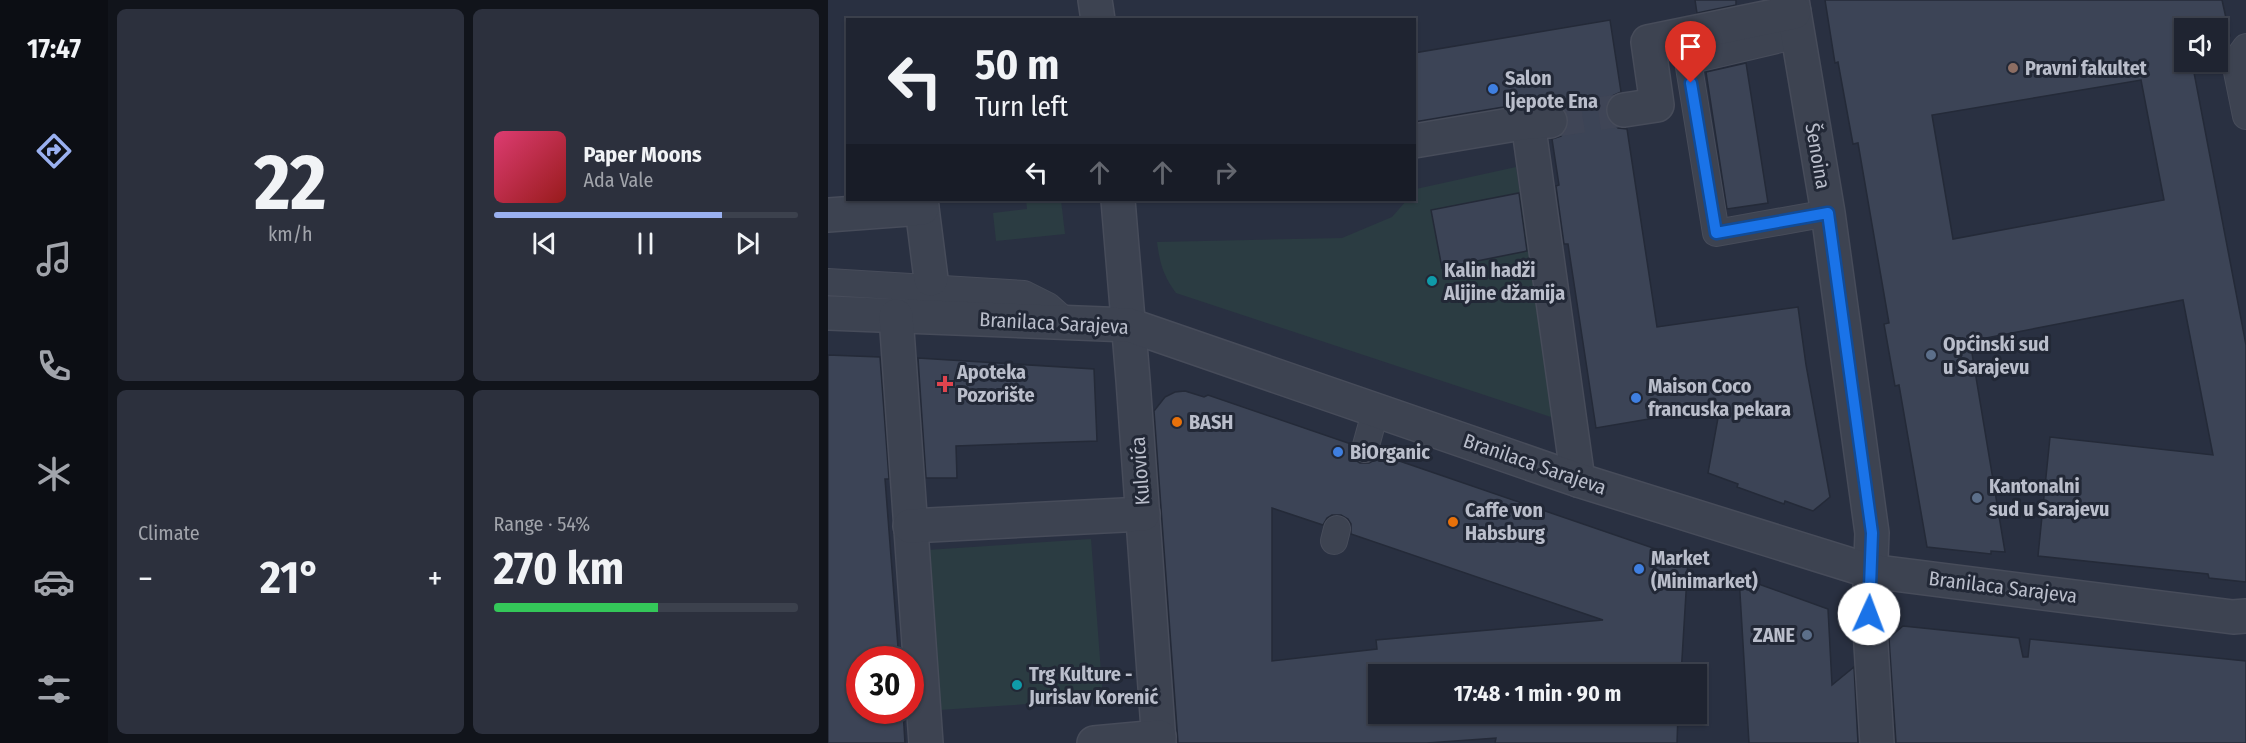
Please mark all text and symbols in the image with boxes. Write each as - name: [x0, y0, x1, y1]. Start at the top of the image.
- map controls: [2174, 18, 2228, 72]
- button: sound: [2174, 18, 2228, 72]
- pin: [1665, 21, 1716, 83]
- icon: arrive: [1674, 30, 1707, 63]
- text: 17:47: [27, 33, 81, 65]
- text: 50 m: [975, 40, 1059, 90]
- icon: left: [876, 42, 954, 120]
- place label: Pravni fakultet: [2025, 56, 2148, 80]
- marker: Pravni fakultet: [2006, 61, 2020, 75]
- place label: Salon ljepote Ena: [1505, 66, 1598, 113]
- marker: Salon ljepote Ena: [1486, 82, 1500, 96]
- text: Turn left: [975, 91, 1068, 123]
- street label: Šenoina: [1800, 121, 1836, 191]
- icon: directions: [33, 130, 75, 172]
- text: 22: [254, 136, 326, 230]
- text: Paper Moons: [584, 141, 702, 168]
- icon: left: [1020, 156, 1053, 189]
- icon: ahead: [1083, 156, 1116, 189]
- icon: ahead: [1146, 156, 1179, 189]
- icon: right: [1209, 156, 1242, 189]
- text: Ada Vale: [584, 168, 653, 192]
- text: km/h: [268, 222, 313, 246]
- icon: previous: [528, 227, 561, 260]
- icon: pause: [629, 227, 662, 260]
- icon: next: [731, 227, 764, 260]
- icon: music: [33, 238, 75, 280]
- place label: Kalin hadži Alijine džamija: [1443, 258, 1565, 305]
- marker: Kalin hadži Alijine džamija: [1425, 274, 1439, 288]
- street label: Branilaca Sarajeva: [979, 307, 1129, 339]
- place label: Općinski sud u Sarajevu: [1943, 332, 2049, 379]
- icon: phone: [33, 345, 75, 387]
- marker: Općinski sud u Sarajevu: [1924, 348, 1938, 362]
- place label: Apoteka Pozorište: [956, 360, 1035, 407]
- place label: Maison Coco francuska pekara: [1648, 374, 1791, 421]
- marker: Apoteka Pozorište: [938, 377, 952, 391]
- marker: Maison Coco francuska pekara: [1629, 391, 1643, 405]
- place label: BASH: [1189, 410, 1233, 434]
- marker: BASH: [1170, 415, 1184, 429]
- street label: Branilaca Sarajeva: [1460, 428, 1610, 500]
- street label: Kulovića: [1126, 436, 1154, 506]
- place label: BiOrganic: [1350, 440, 1430, 464]
- marker: BiOrganic: [1331, 445, 1345, 459]
- icon: climate: [33, 453, 75, 495]
- place label: Kantonalni sud u Sarajevu: [1989, 474, 2109, 521]
- marker: Kantonalni sud u Sarajevu: [1970, 491, 1984, 505]
- place label: Caffe von Habsburg: [1465, 498, 1545, 545]
- text: Range · 54%: [494, 512, 590, 536]
- marker: Caffe von Habsburg: [1446, 515, 1460, 529]
- text: Climate: [138, 521, 200, 545]
- text: 270 km: [494, 542, 624, 596]
- place label: Market (Minimarket): [1651, 546, 1758, 593]
- text: 21°: [260, 551, 320, 605]
- text: −: [138, 559, 153, 599]
- text: +: [427, 559, 443, 599]
- icon: car: [33, 561, 75, 603]
- marker: Market (Minimarket): [1632, 562, 1646, 576]
- street label: Branilaca Sarajeva: [1927, 566, 2079, 608]
- position arrow: [1837, 582, 1901, 646]
- place label: ZANE: [1753, 623, 1795, 647]
- marker: ZANE: [1800, 628, 1814, 642]
- speed limit sign: 30: [846, 646, 924, 724]
- place label: Trg Kulture - Jurislav Korenić: [1028, 662, 1158, 709]
- icon: filters: [33, 668, 75, 710]
- marker: Trg Kulture - Jurislav Korenić: [1010, 678, 1024, 692]
- text: 17:48 · 1 min · 90 m: [1454, 680, 1621, 707]

